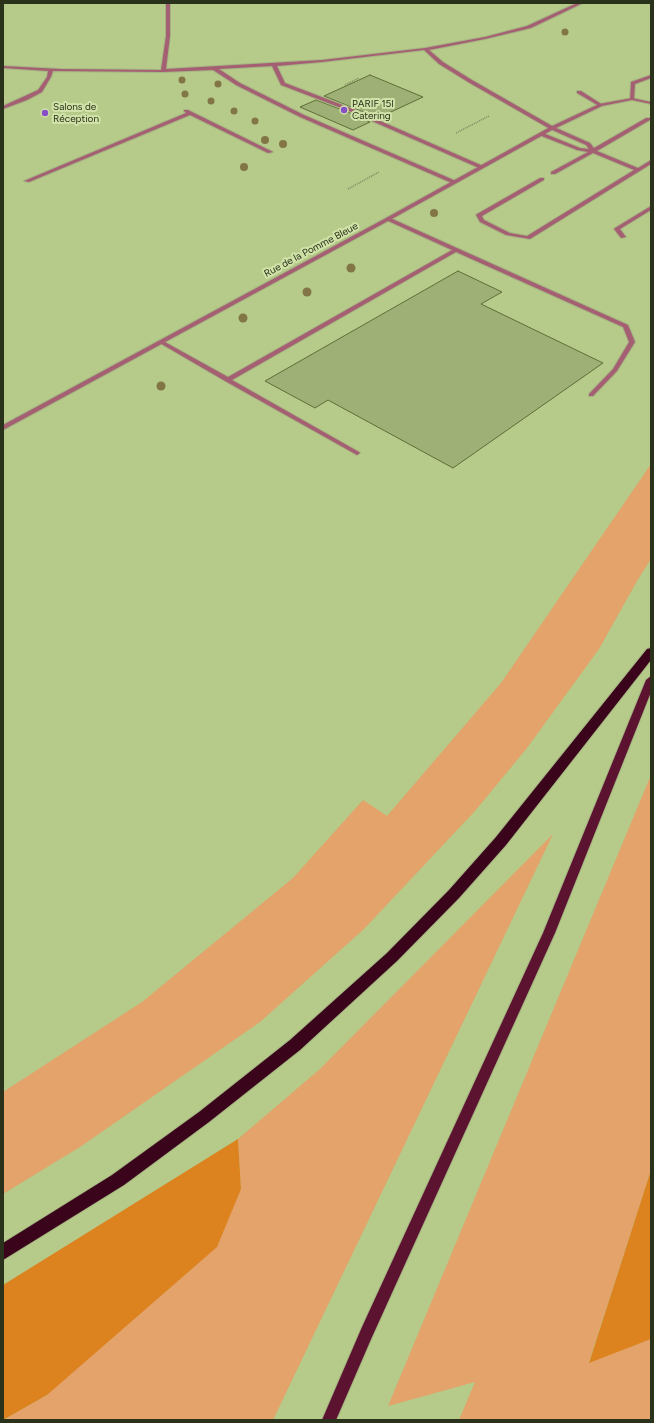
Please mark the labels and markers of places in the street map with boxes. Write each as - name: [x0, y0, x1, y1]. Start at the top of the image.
- place label: PARIF 15I Catering: [352, 98, 394, 122]
- place label: Salons de Réception: [53, 101, 99, 124]
- marker: PARIF 15I Catering: [339, 105, 349, 115]
- marker: Salons de Réception: [40, 108, 50, 118]

